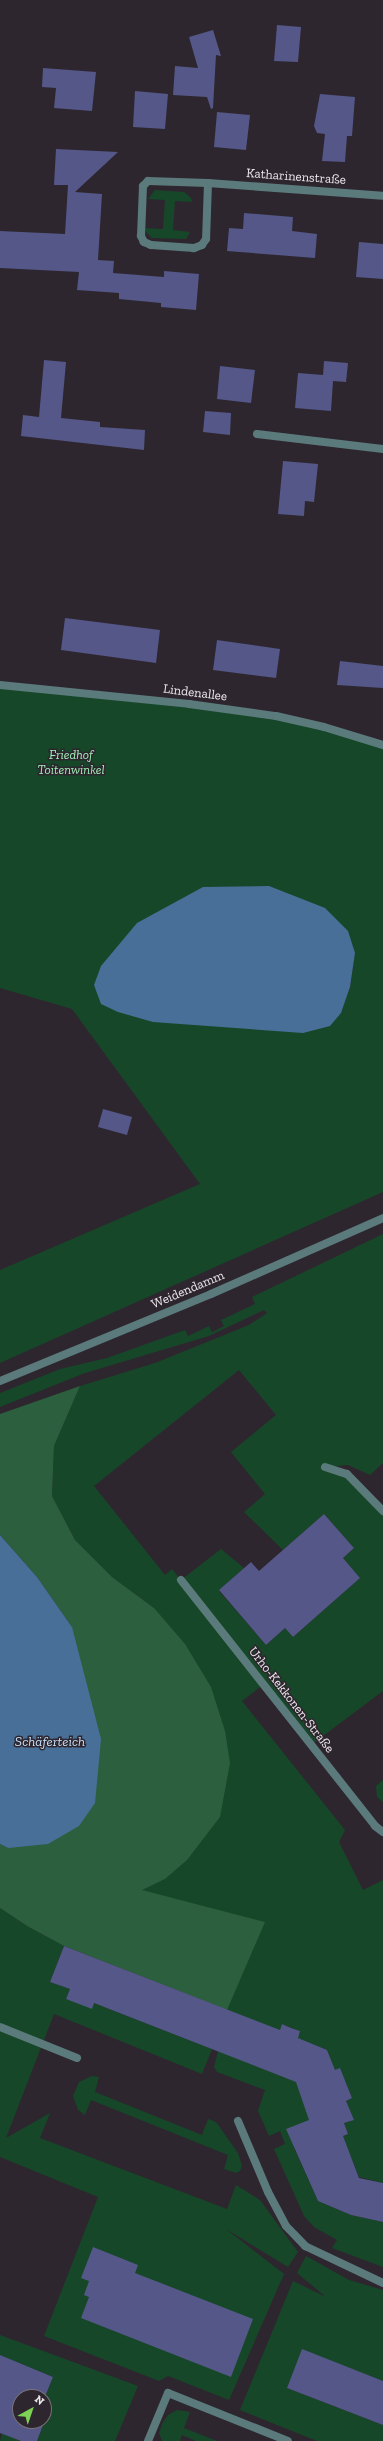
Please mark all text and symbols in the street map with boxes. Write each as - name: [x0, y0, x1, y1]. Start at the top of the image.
- street label: Katharinenstraße: [246, 166, 346, 188]
- street label: Lindenallee: [162, 681, 228, 705]
- park label: Friedhof Toitenwinkel: [37, 748, 105, 779]
- street label: Weidendamm: [149, 1268, 227, 1312]
- street label: Urho-Kekkonen-Straße: [245, 1644, 337, 1756]
- water label: Schäferteich: [15, 1734, 85, 1750]
- north arrow: [12, 2389, 52, 2429]
- text: N: [32, 2393, 47, 2408]

